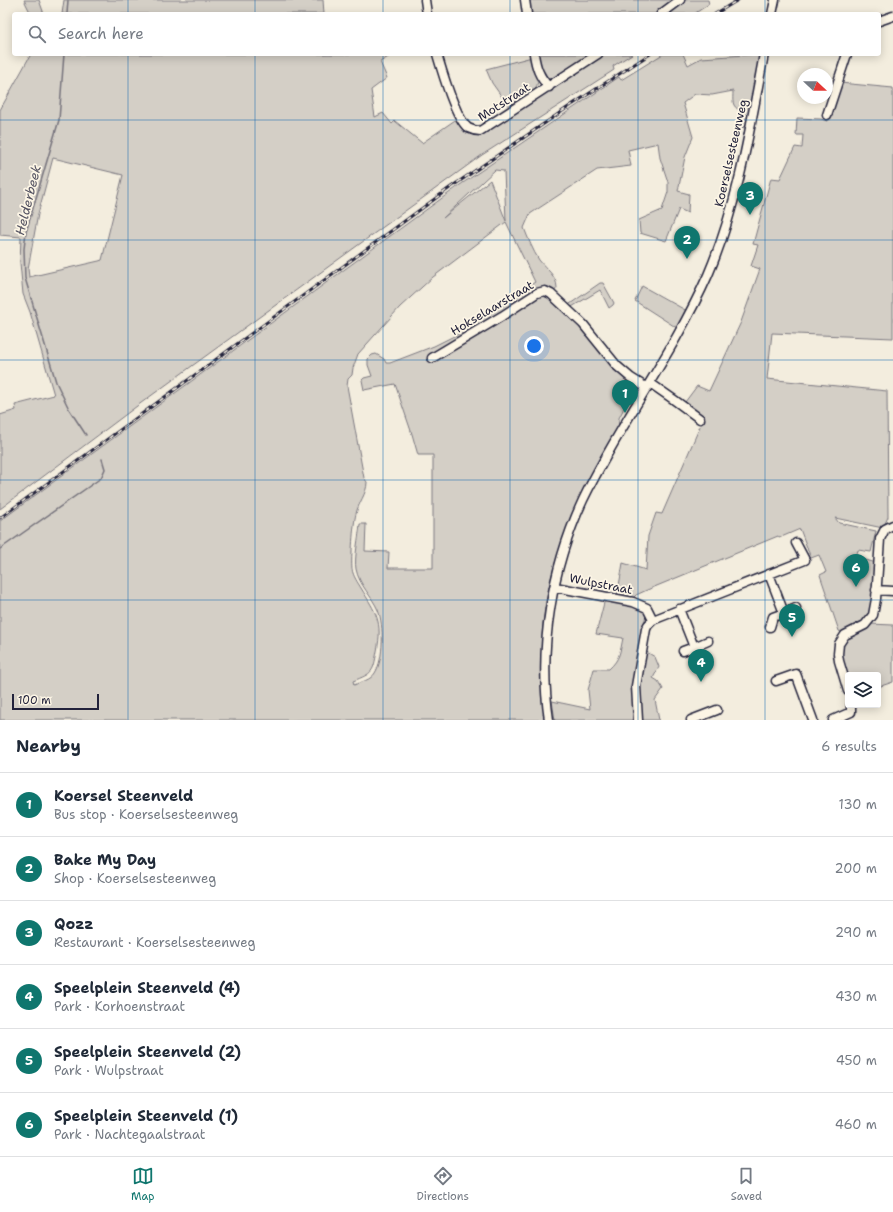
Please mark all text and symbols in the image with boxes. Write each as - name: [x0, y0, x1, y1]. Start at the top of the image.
- search box: [12, 12, 881, 56]
- icon: search: [26, 23, 48, 45]
- text: Search here: [58, 24, 144, 44]
- north arrow: [797, 68, 833, 104]
- street label: Motstraat: [475, 79, 533, 125]
- street label: Koerselsesteenweg: [711, 98, 751, 208]
- water label: Helderbeek: [11, 163, 45, 237]
- pin: 3: [737, 182, 763, 215]
- pin: 2: [674, 226, 700, 259]
- street label: Hokselaarstraat: [448, 277, 536, 339]
- your location: [524, 336, 544, 356]
- pin: 1: [612, 380, 638, 413]
- pin: 6: [843, 554, 869, 587]
- street label: Wulpstraat: [568, 570, 634, 598]
- pin: 5: [779, 604, 805, 637]
- pin: 4: [688, 649, 714, 682]
- map controls: [845, 672, 881, 708]
- button: layers: [845, 672, 881, 708]
- scale bar: [12, 692, 99, 711]
- text: 100 m: [18, 693, 51, 708]
- text: Nearby: [16, 735, 81, 757]
- text: 6 results: [821, 738, 877, 755]
- text: Koersel Steenveld: [54, 786, 193, 806]
- text: 1: [26, 796, 32, 813]
- text: 130 m: [839, 796, 877, 813]
- text: Bus stop · Koerselsesteenweg: [54, 806, 238, 823]
- text: Bake My Day: [54, 850, 156, 870]
- text: 2: [24, 860, 34, 877]
- text: 200 m: [835, 860, 877, 877]
- text: Shop · Koerselsesteenweg: [54, 870, 216, 887]
- text: Qozz: [54, 914, 94, 934]
- text: 3: [24, 924, 34, 941]
- text: 290 m: [835, 924, 877, 941]
- text: Restaurant · Koerselsesteenweg: [54, 934, 255, 951]
- text: Speelplein Steenveld (4): [54, 978, 240, 998]
- text: 4: [24, 988, 34, 1005]
- text: 430 m: [835, 988, 877, 1005]
- text: Park · Korhoenstraat: [54, 998, 185, 1015]
- text: Speelplein Steenveld (2): [54, 1042, 241, 1062]
- text: 5: [25, 1052, 33, 1069]
- text: 450 m: [836, 1052, 877, 1069]
- text: Park · Wulpstraat: [54, 1062, 164, 1079]
- text: Speelplein Steenveld (1): [54, 1106, 238, 1126]
- text: 6: [24, 1116, 34, 1133]
- text: 460 m: [835, 1116, 877, 1133]
- text: Park · Nachtegaalstraat: [54, 1126, 206, 1143]
- tab: Map: [131, 1165, 155, 1204]
- tab: Directions: [416, 1165, 469, 1204]
- tab: Saved: [731, 1165, 762, 1204]

